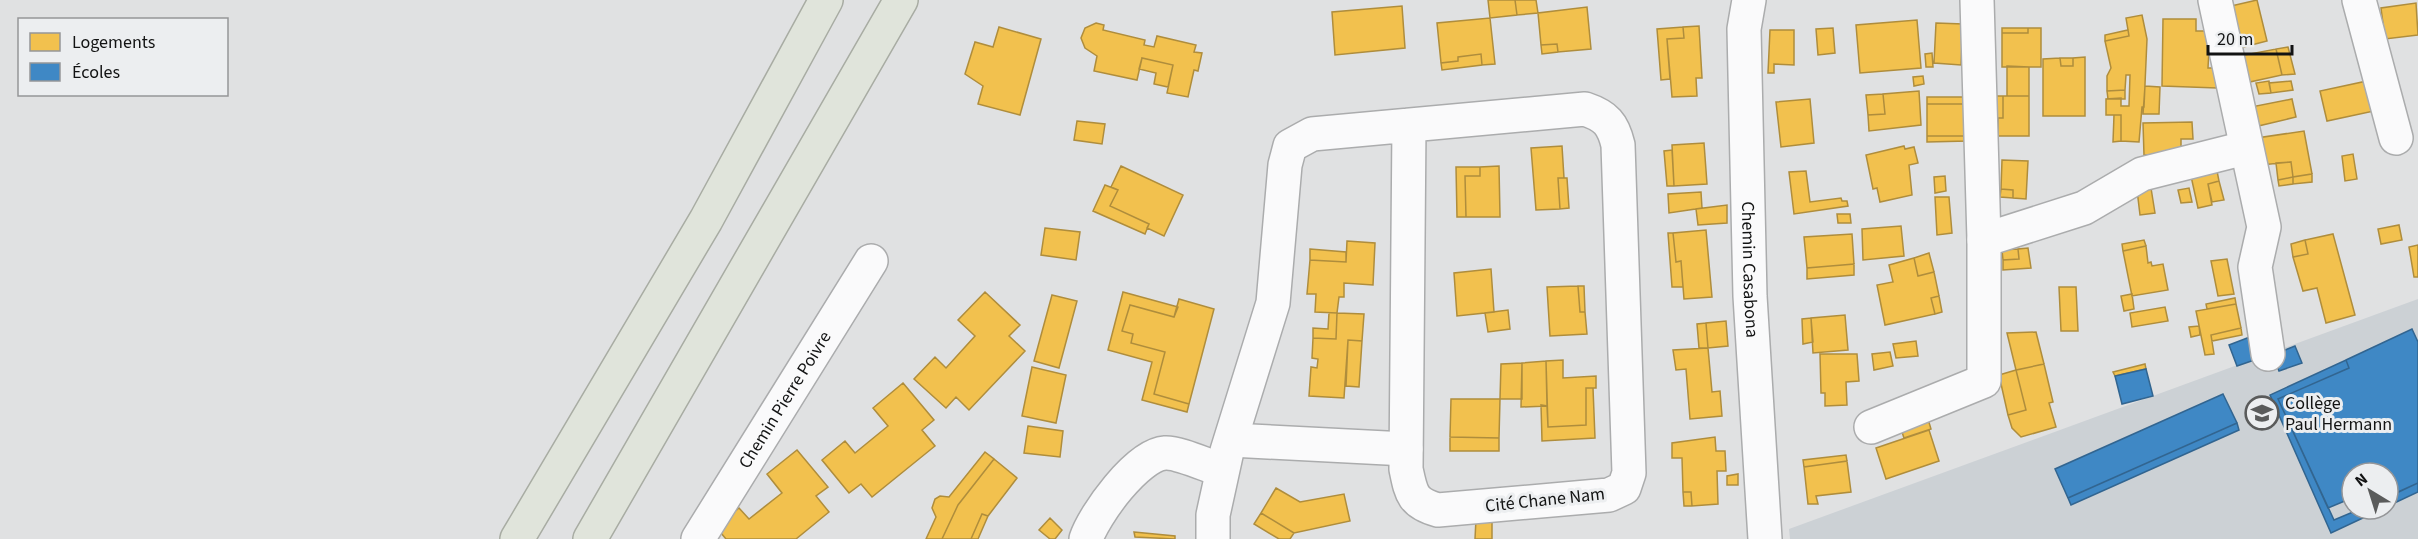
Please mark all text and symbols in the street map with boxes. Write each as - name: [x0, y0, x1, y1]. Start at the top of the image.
- legend: [18, 18, 228, 96]
- scale bar: [2208, 18, 2292, 56]
- text: 20 m: [2217, 27, 2253, 52]
- text: Logements: [72, 30, 155, 55]
- text: Écoles: [72, 60, 120, 85]
- street label: Chemin Casabona: [1735, 201, 1765, 338]
- street label: Chemin Pierre Poivre: [732, 326, 837, 473]
- place label: Collège Paul Hermann: [2285, 391, 2392, 437]
- school or university icon: Collège Paul Hermann: [2244, 395, 2280, 431]
- north arrow: [2340, 461, 2400, 521]
- text: N: [2350, 468, 2372, 492]
- street label: Cité Chane Nam: [1484, 481, 1606, 519]

